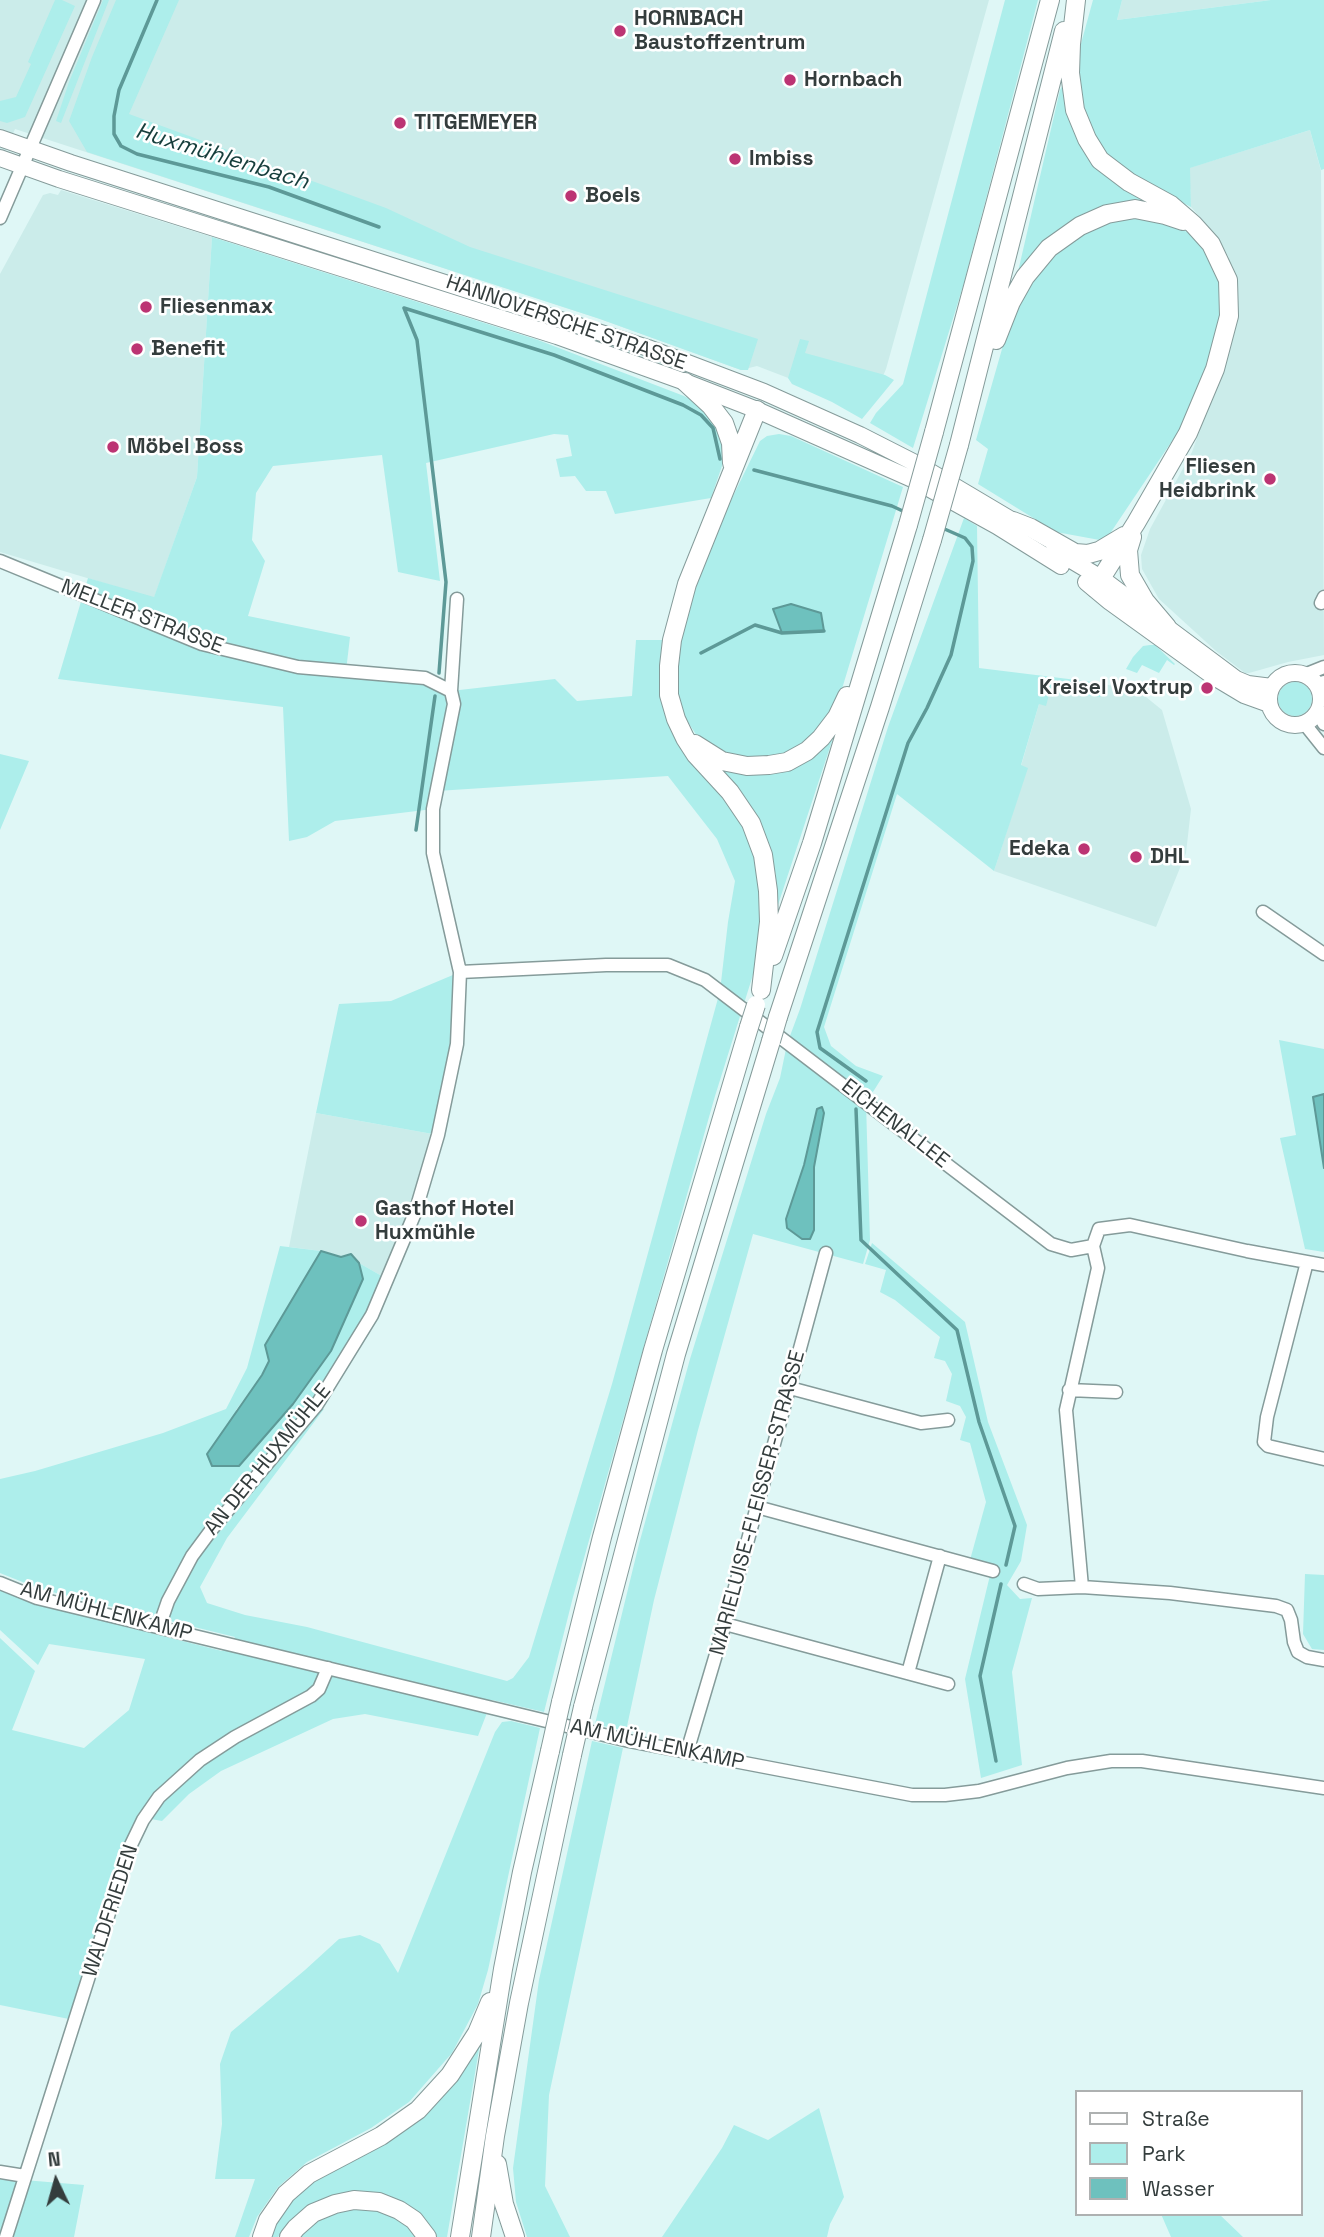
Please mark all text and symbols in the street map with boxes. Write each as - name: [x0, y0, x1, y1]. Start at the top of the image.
- place label: HORNBACH Baustoffzentrum: [634, 6, 805, 56]
- marker: HORNBACH Baustoffzentrum: [612, 23, 628, 39]
- place label: Hornbach: [804, 67, 902, 93]
- marker: Hornbach: [782, 72, 798, 88]
- place label: TITGEMEYER: [414, 110, 537, 136]
- marker: TITGEMEYER: [392, 115, 408, 131]
- water label: Huxmühlenbach: [132, 118, 312, 196]
- place label: Imbiss: [749, 146, 813, 172]
- marker: Imbiss: [727, 151, 743, 167]
- place label: Boels: [585, 183, 641, 209]
- marker: Boels: [563, 188, 579, 204]
- street label: HANNOVERSCHE STRASSE: [442, 270, 690, 376]
- place label: Fliesenmax: [160, 294, 273, 320]
- marker: Fliesenmax: [138, 299, 154, 315]
- place label: Benefit: [151, 336, 226, 362]
- marker: Benefit: [129, 341, 145, 357]
- place label: Möbel Boss: [127, 434, 244, 460]
- marker: Möbel Boss: [105, 439, 121, 455]
- place label: Fliesen Heidbrink: [1159, 454, 1256, 504]
- marker: Fliesen Heidbrink: [1262, 471, 1278, 487]
- street label: MELLER STRASSE: [57, 574, 227, 660]
- place label: Kreisel Voxtrup: [1039, 675, 1193, 701]
- marker: Kreisel Voxtrup: [1199, 680, 1215, 696]
- place label: Edeka: [1009, 836, 1070, 862]
- marker: Edeka: [1076, 841, 1092, 857]
- place label: DHL: [1150, 844, 1189, 870]
- marker: DHL: [1128, 849, 1144, 865]
- street label: EICHENALLEE: [836, 1074, 954, 1174]
- place label: Gasthof Hotel Huxmühle: [375, 1196, 514, 1246]
- marker: Gasthof Hotel Huxmühle: [353, 1213, 369, 1229]
- street label: MARIELUISE-FLEISSER-STRASSE: [705, 1348, 811, 1658]
- street label: AN DER HUXMÜHLE: [199, 1379, 337, 1541]
- street label: AM MÜHLENKAMP: [17, 1577, 195, 1647]
- street label: AM MÜHLENKAMP: [568, 1714, 746, 1776]
- street label: WALDFRIEDEN: [78, 1842, 144, 1980]
- legend: [1076, 2090, 1303, 2216]
- text: Straße: [1142, 2105, 1210, 2132]
- text: Park: [1142, 2140, 1186, 2167]
- north arrow: [21, 2146, 91, 2216]
- text: N: [47, 2147, 62, 2173]
- text: Wasser: [1142, 2175, 1215, 2202]

